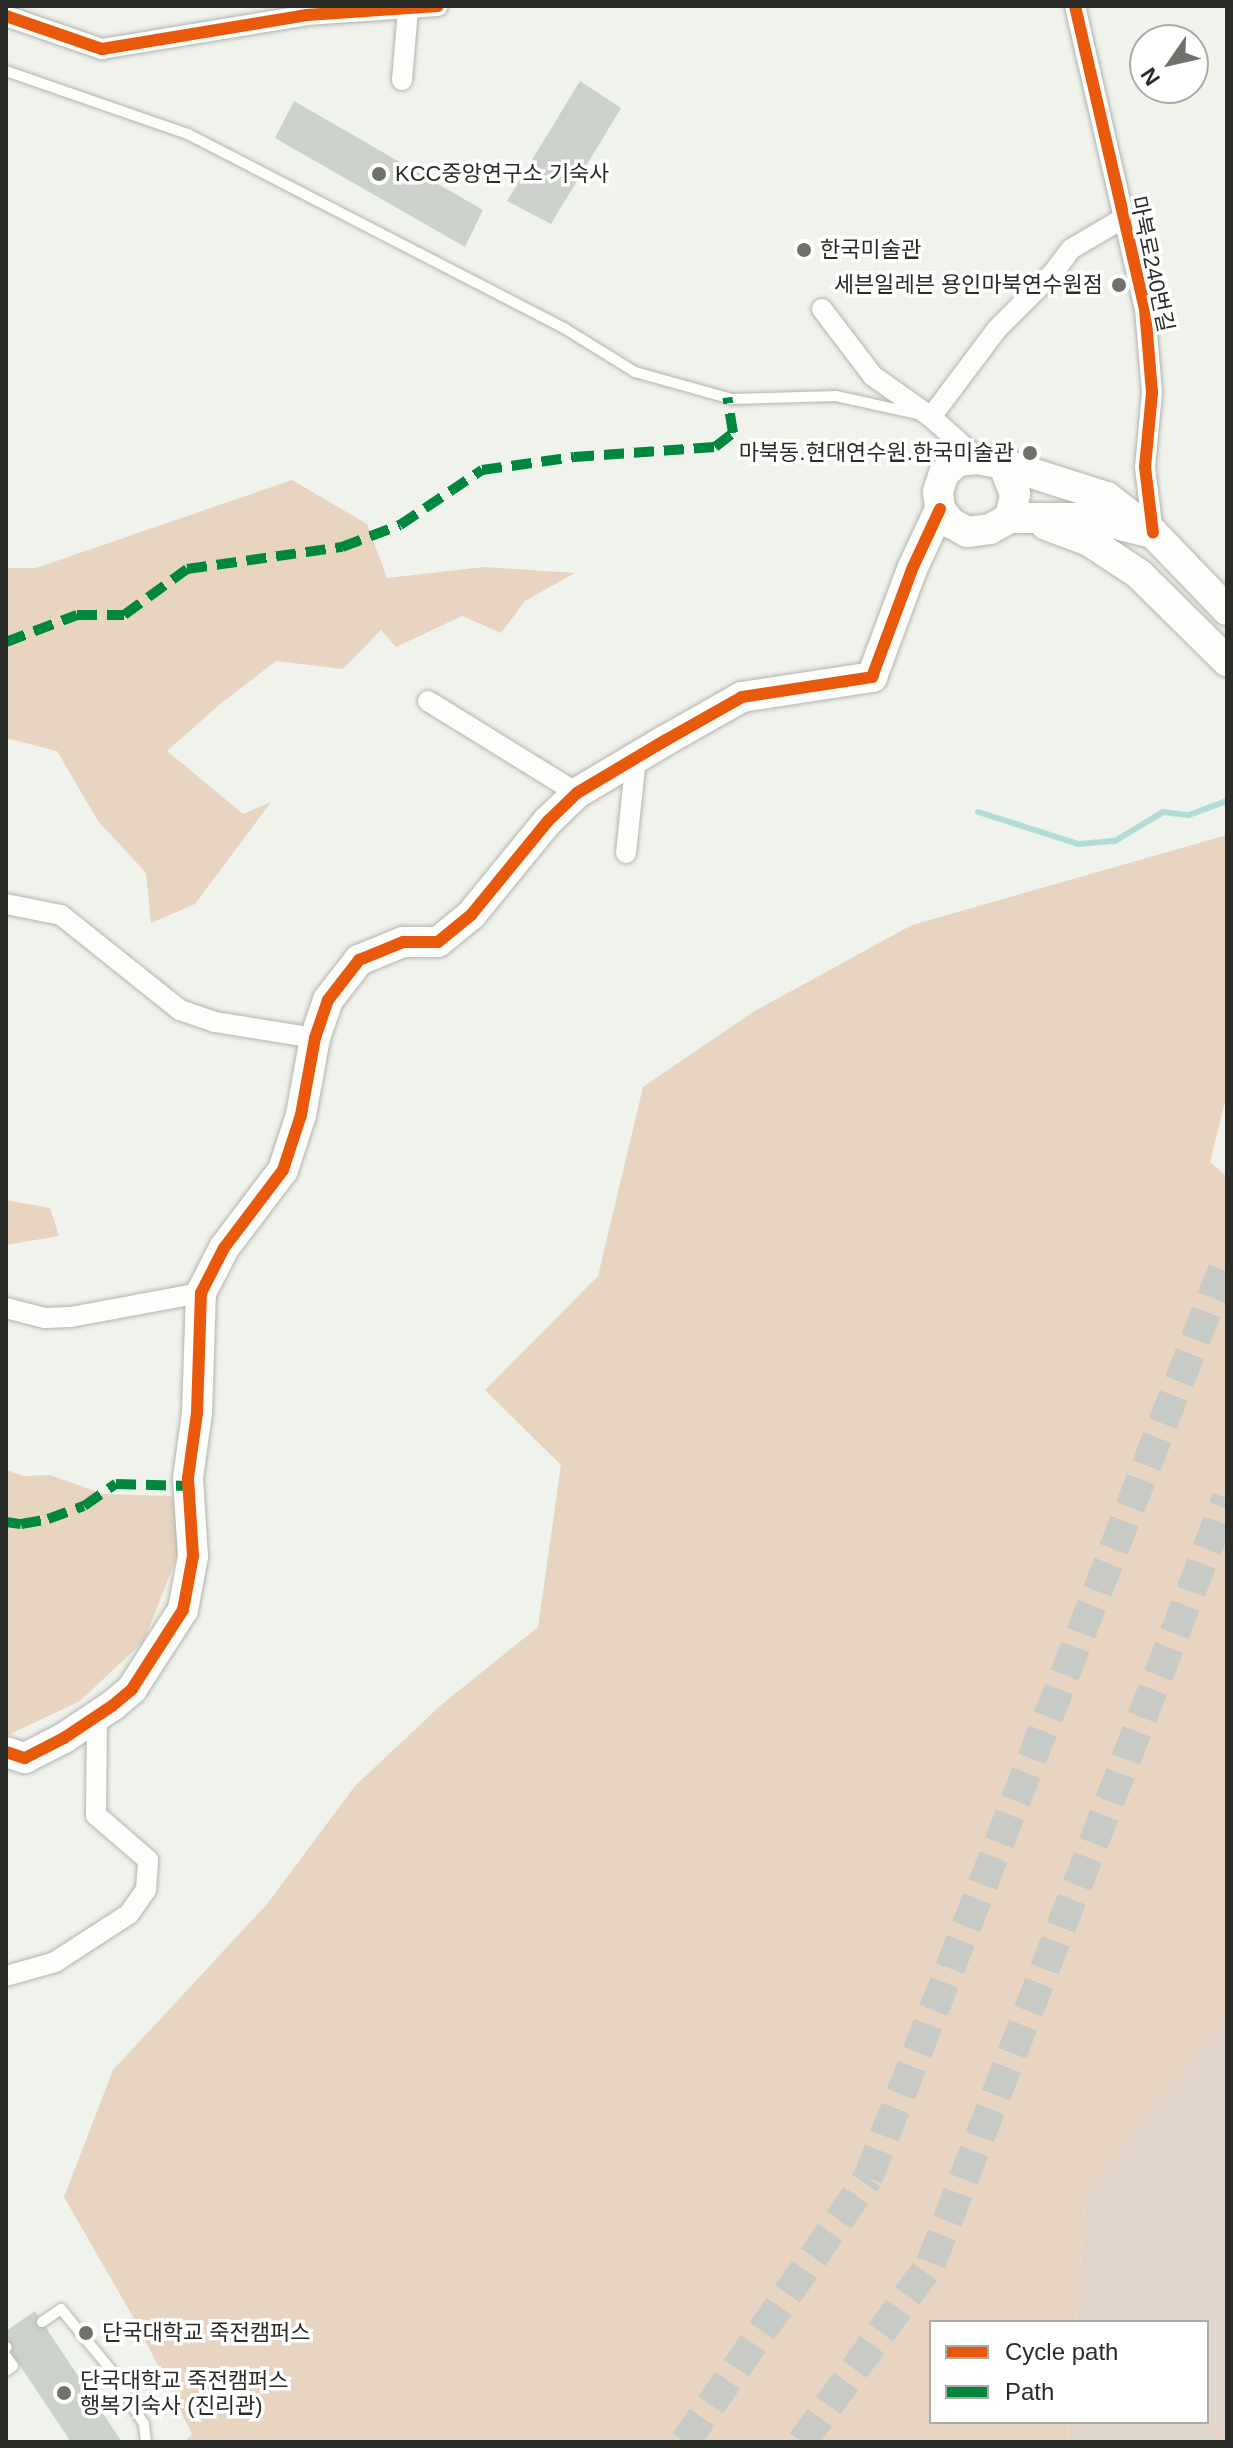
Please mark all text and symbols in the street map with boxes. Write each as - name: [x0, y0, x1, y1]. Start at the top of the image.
- north arrow: [1129, 24, 1209, 104]
- text: N: [1136, 63, 1165, 90]
- place label: KCC중앙연구소 기숙사: [395, 161, 609, 187]
- marker: KCC중앙연구소 기숙사: [370, 165, 388, 183]
- street label: 마북로240번길: [1125, 194, 1179, 334]
- place label: 한국미술관: [820, 237, 921, 263]
- marker: 한국미술관: [795, 241, 813, 259]
- place label: 세븐일레븐 용인마북연수원점: [834, 272, 1103, 298]
- marker: 세븐일레븐 용인마북연수원점: [1110, 276, 1128, 294]
- place label: 마북동.현대연수원.한국미술관: [739, 440, 1014, 466]
- marker: 마북동.현대연수원.한국미술관: [1021, 444, 1039, 462]
- place label: 단국대학교 죽전캠퍼스: [102, 2320, 311, 2346]
- legend: [929, 2320, 1209, 2424]
- marker: 단국대학교 죽전캠퍼스: [77, 2324, 95, 2342]
- text: Cycle path: [1005, 2338, 1118, 2365]
- place label: 단국대학교 죽전캠퍼스 행복기숙사 (진리관): [80, 2367, 289, 2418]
- text: Path: [1005, 2378, 1054, 2405]
- marker: 단국대학교 죽전캠퍼스 행복기숙사 (진리관): [55, 2384, 73, 2402]

